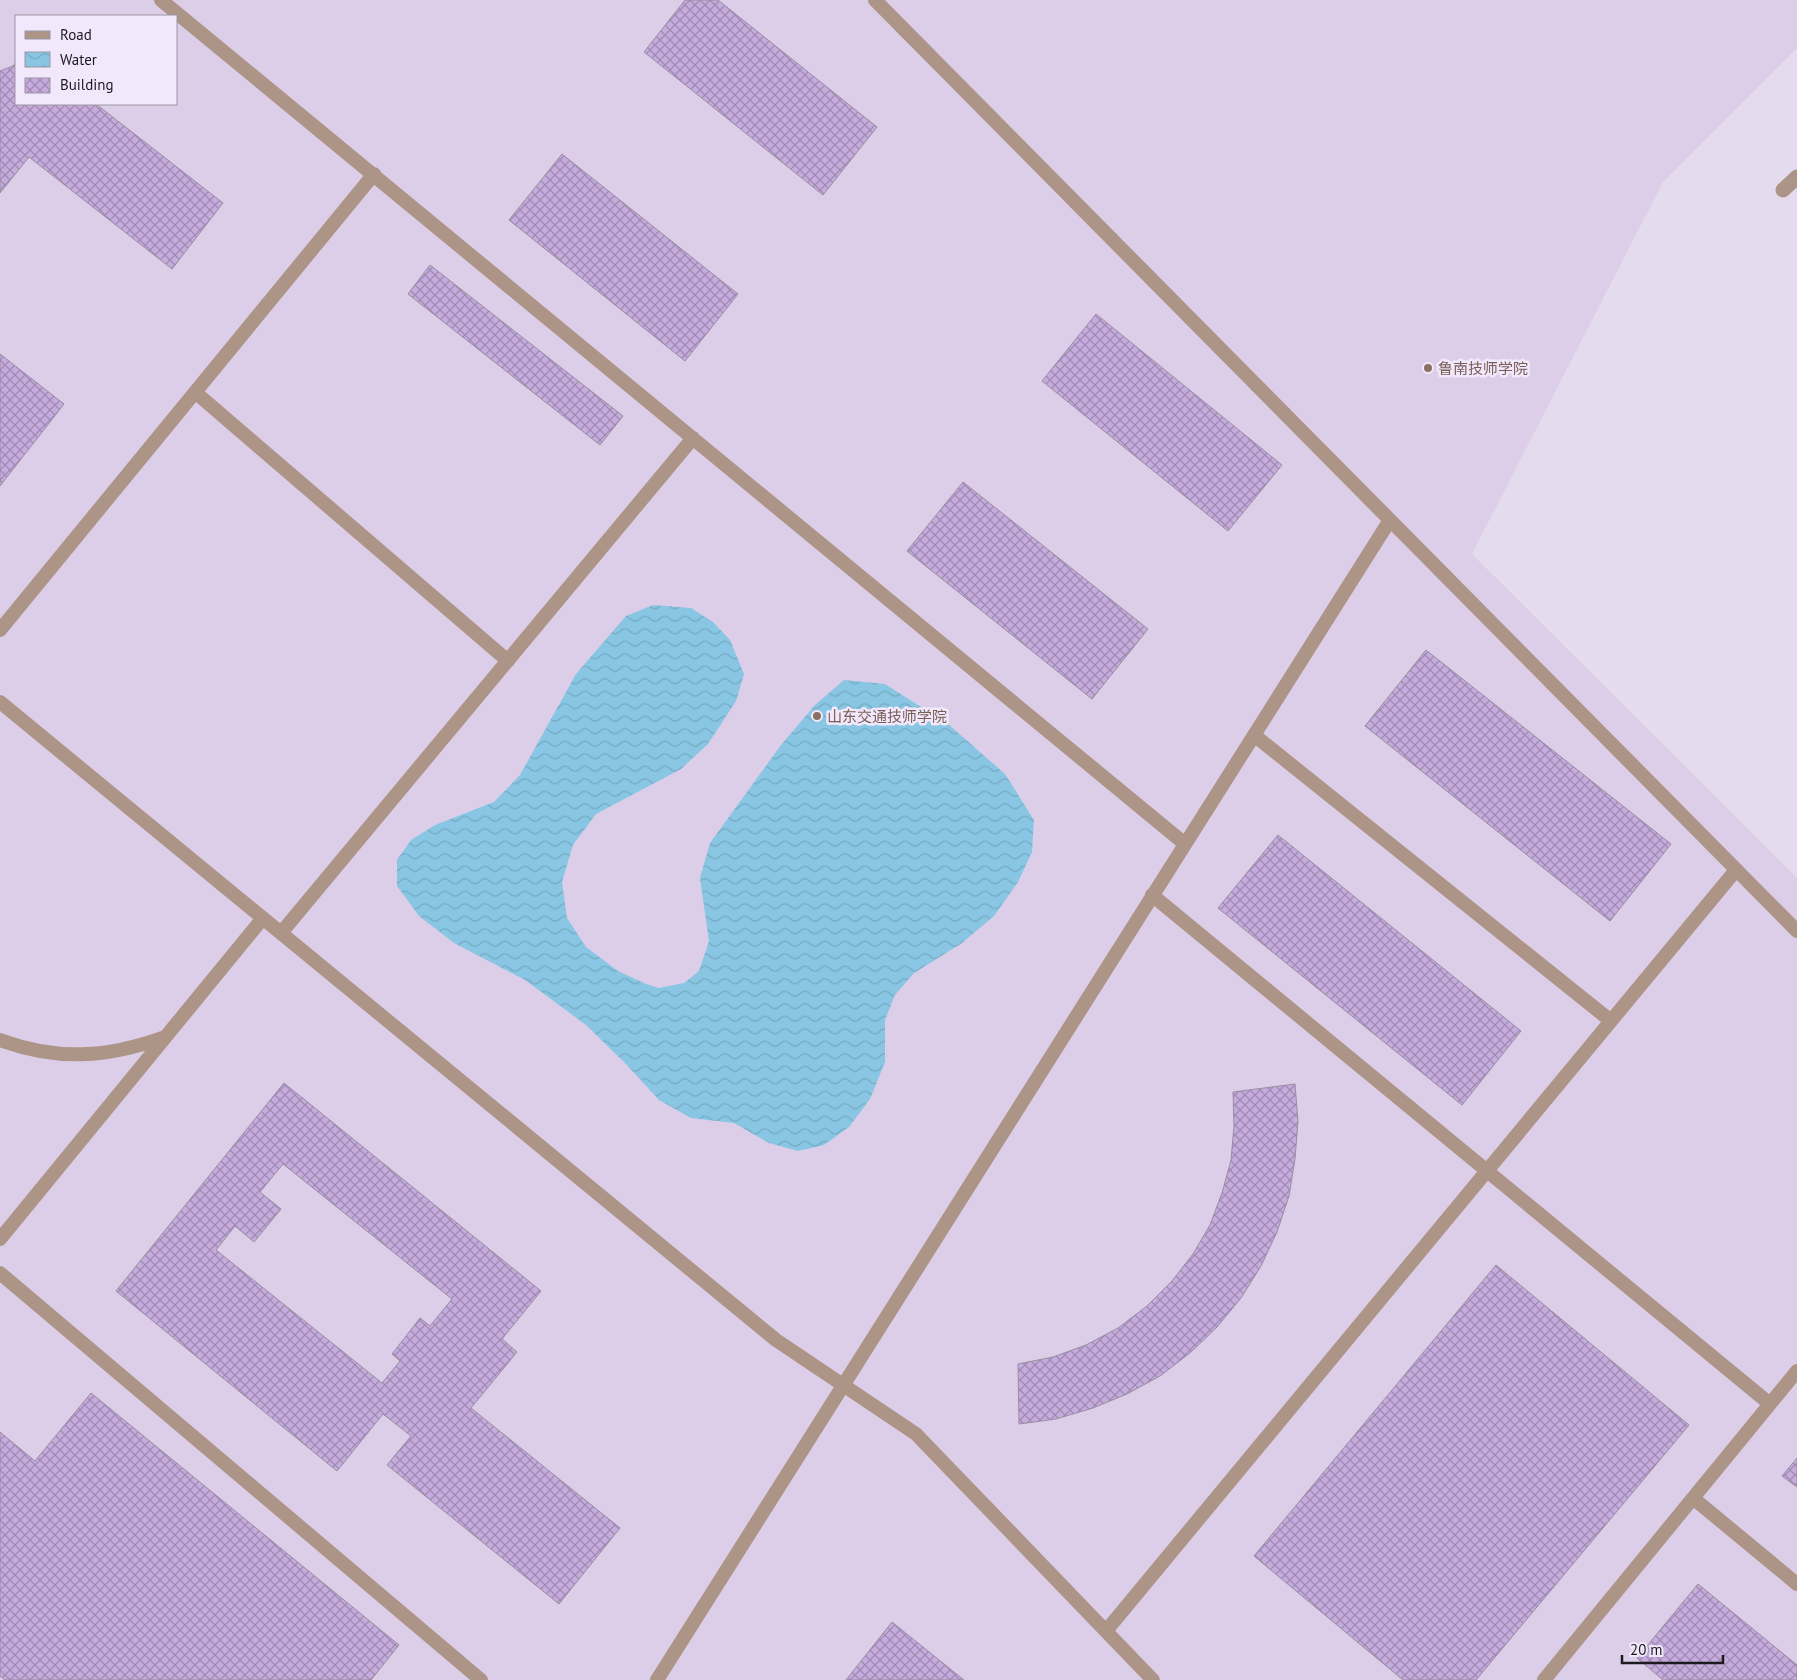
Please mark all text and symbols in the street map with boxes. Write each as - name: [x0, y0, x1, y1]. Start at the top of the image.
- legend: [15, 15, 178, 105]
- text: Road: [60, 25, 92, 44]
- text: Water: [60, 50, 97, 69]
- text: Building: [60, 75, 114, 94]
- place label: 鲁南技师学院: [1438, 359, 1528, 378]
- marker: 鲁南技师学院: [1422, 362, 1434, 374]
- place label: 山东交通技师学院: [827, 707, 947, 726]
- marker: 山东交通技师学院: [811, 710, 823, 722]
- scale bar: [1622, 1632, 1723, 1664]
- text: 20 m: [1630, 1640, 1663, 1659]

